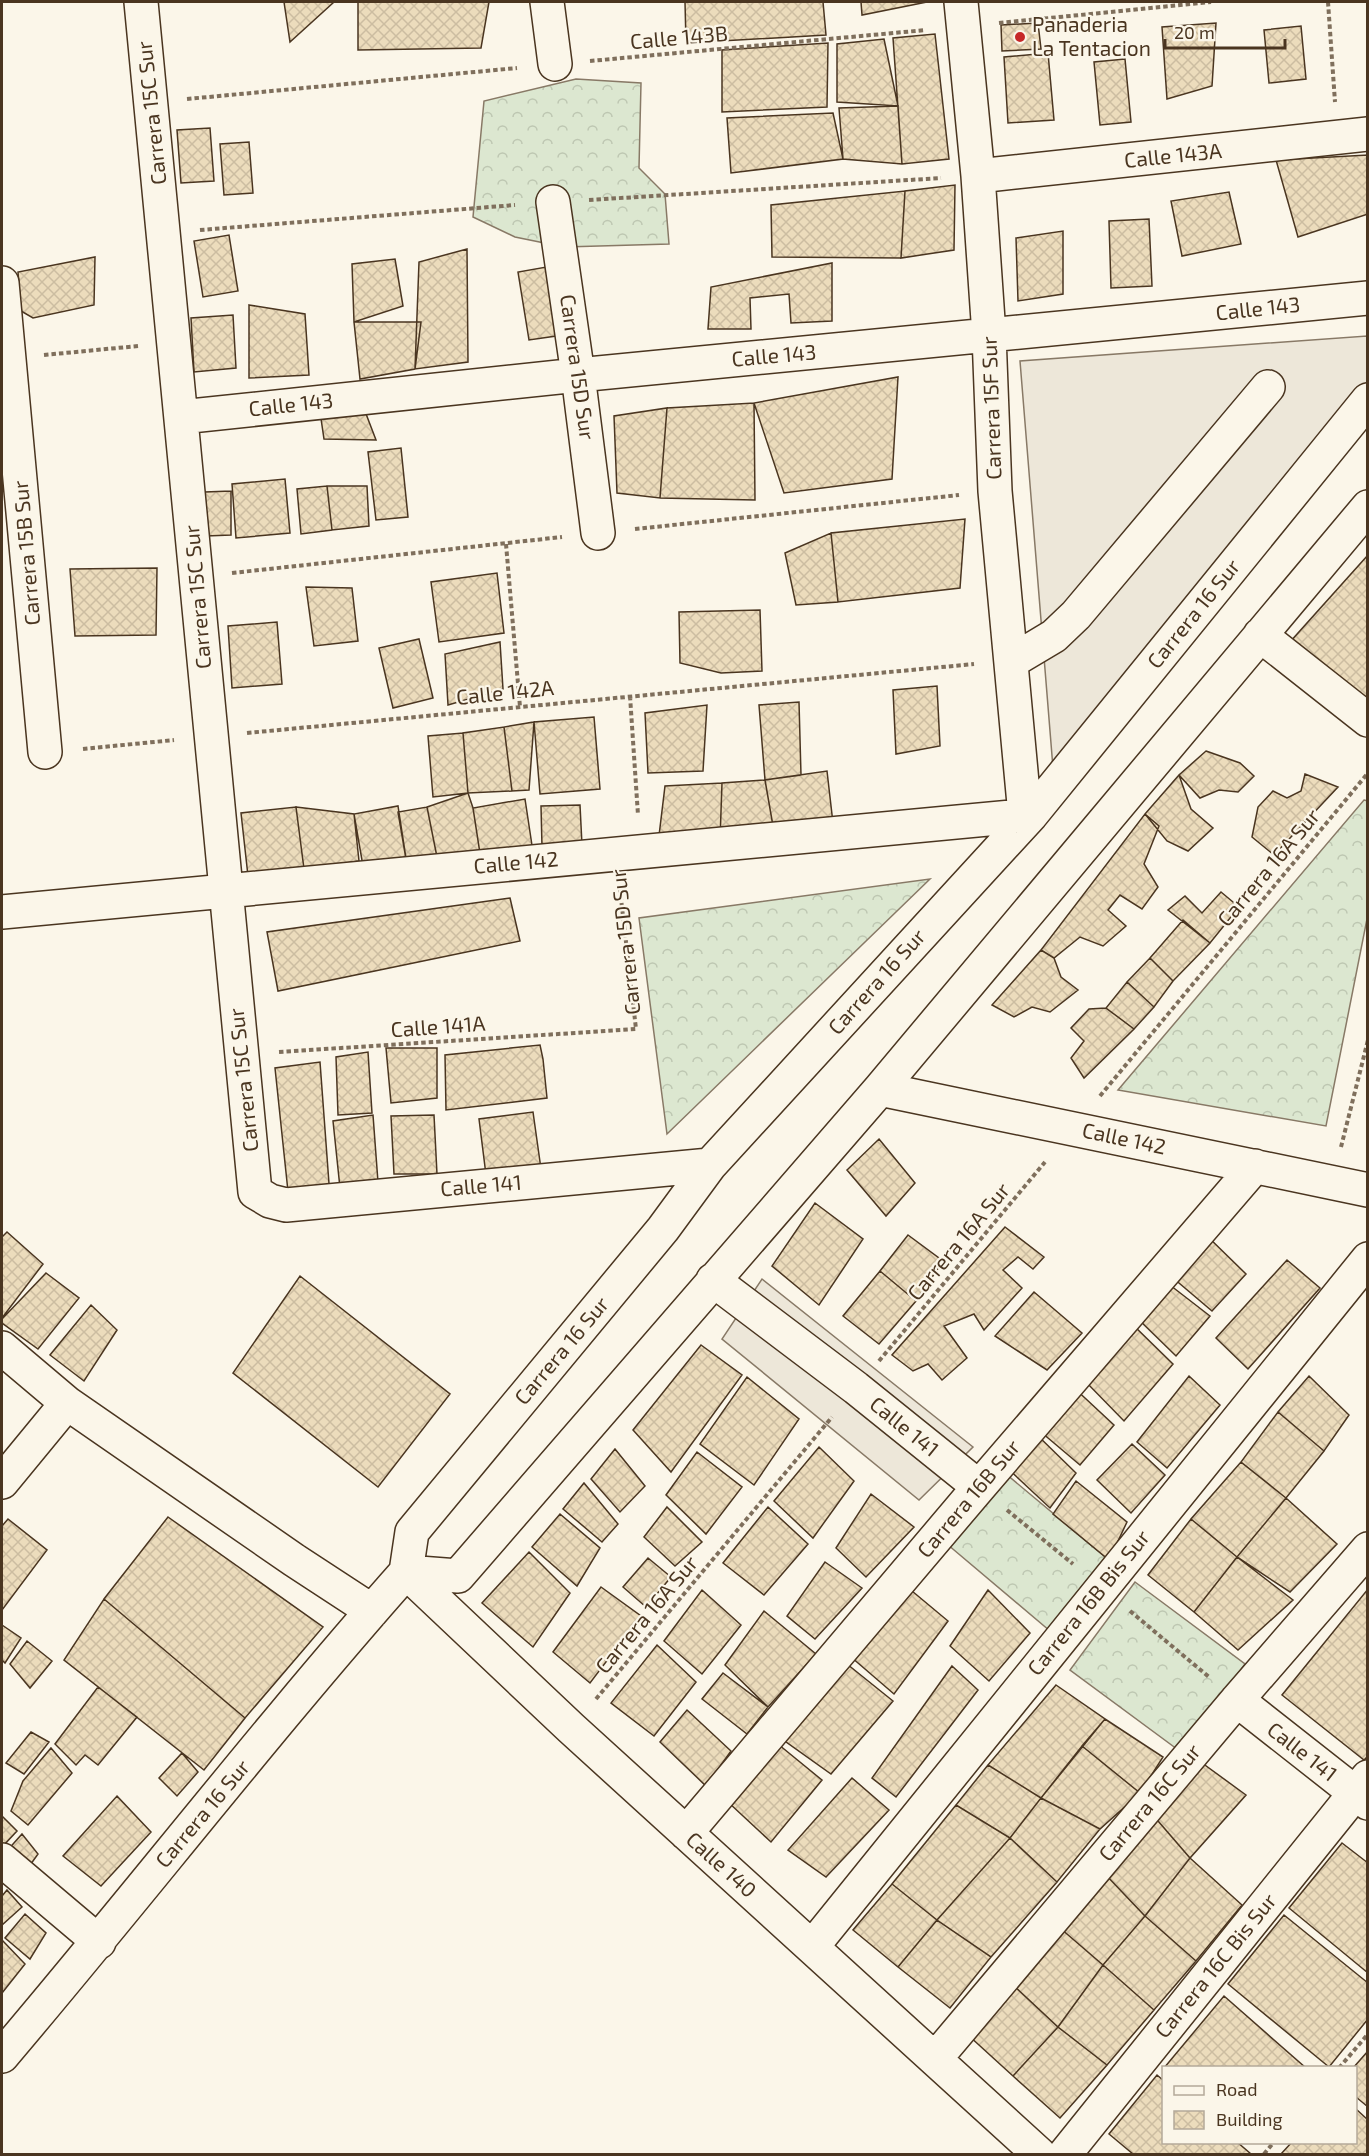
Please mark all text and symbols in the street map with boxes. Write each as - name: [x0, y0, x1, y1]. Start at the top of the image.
- place label: Panaderia La Tentacion: [1032, 11, 1151, 60]
- scale bar: [1165, 12, 1285, 50]
- street label: Calle 143B: [629, 20, 729, 53]
- text: 20 m: [1174, 21, 1215, 43]
- marker: Panaderia La Tentacion: [1013, 30, 1027, 44]
- street label: Carrera 15C Sur: [130, 39, 170, 186]
- street label: Calle 143A: [1123, 137, 1223, 172]
- street label: Calle 143: [1214, 291, 1301, 324]
- street label: Carrera 15D Sur: [556, 293, 601, 442]
- street label: Carrera 15F Sur: [975, 335, 1005, 480]
- street label: Calle 143: [730, 338, 817, 371]
- street label: Calle 143: [247, 387, 334, 420]
- street label: Carrera 15B Sur: [7, 479, 44, 627]
- street label: Carrera 15C Sur: [178, 524, 215, 670]
- street label: Carrera 16 Sur: [1141, 553, 1245, 673]
- street label: Calle 142A: [455, 674, 555, 709]
- street label: Carrera 16A Sur: [1211, 803, 1325, 931]
- street label: Calle 142: [472, 845, 559, 878]
- street label: Carrera 15D Sur: [604, 867, 645, 1016]
- street label: Carrera 16 Sur: [822, 923, 930, 1039]
- street label: Carrera 15C Sur: [222, 1006, 262, 1153]
- street label: Calle 141A: [390, 1010, 486, 1041]
- street label: Calle 142: [1080, 1116, 1168, 1159]
- street label: Calle 141: [439, 1168, 523, 1201]
- street label: Carrera 16A Sur: [901, 1177, 1015, 1305]
- street label: Carrera 16 Sur: [508, 1291, 614, 1409]
- street label: Calle 141: [865, 1390, 945, 1461]
- street label: Carrera 16B Sur: [911, 1434, 1025, 1562]
- street label: Carrera 16B Bis Sur: [1022, 1524, 1154, 1680]
- street label: Carrera 16A Sur: [589, 1550, 703, 1678]
- street label: Calle 141: [1263, 1716, 1343, 1786]
- street label: Carrera 16C Sur: [1093, 1738, 1205, 1866]
- street label: Carrera 16 Sur: [149, 1754, 255, 1872]
- street label: Calle 140: [682, 1826, 762, 1902]
- street label: Carrera 16C Bis Sur: [1149, 1887, 1281, 2042]
- legend: [1162, 2066, 1357, 2144]
- text: Road: [1216, 2078, 1257, 2100]
- text: Building: [1216, 2108, 1283, 2130]

